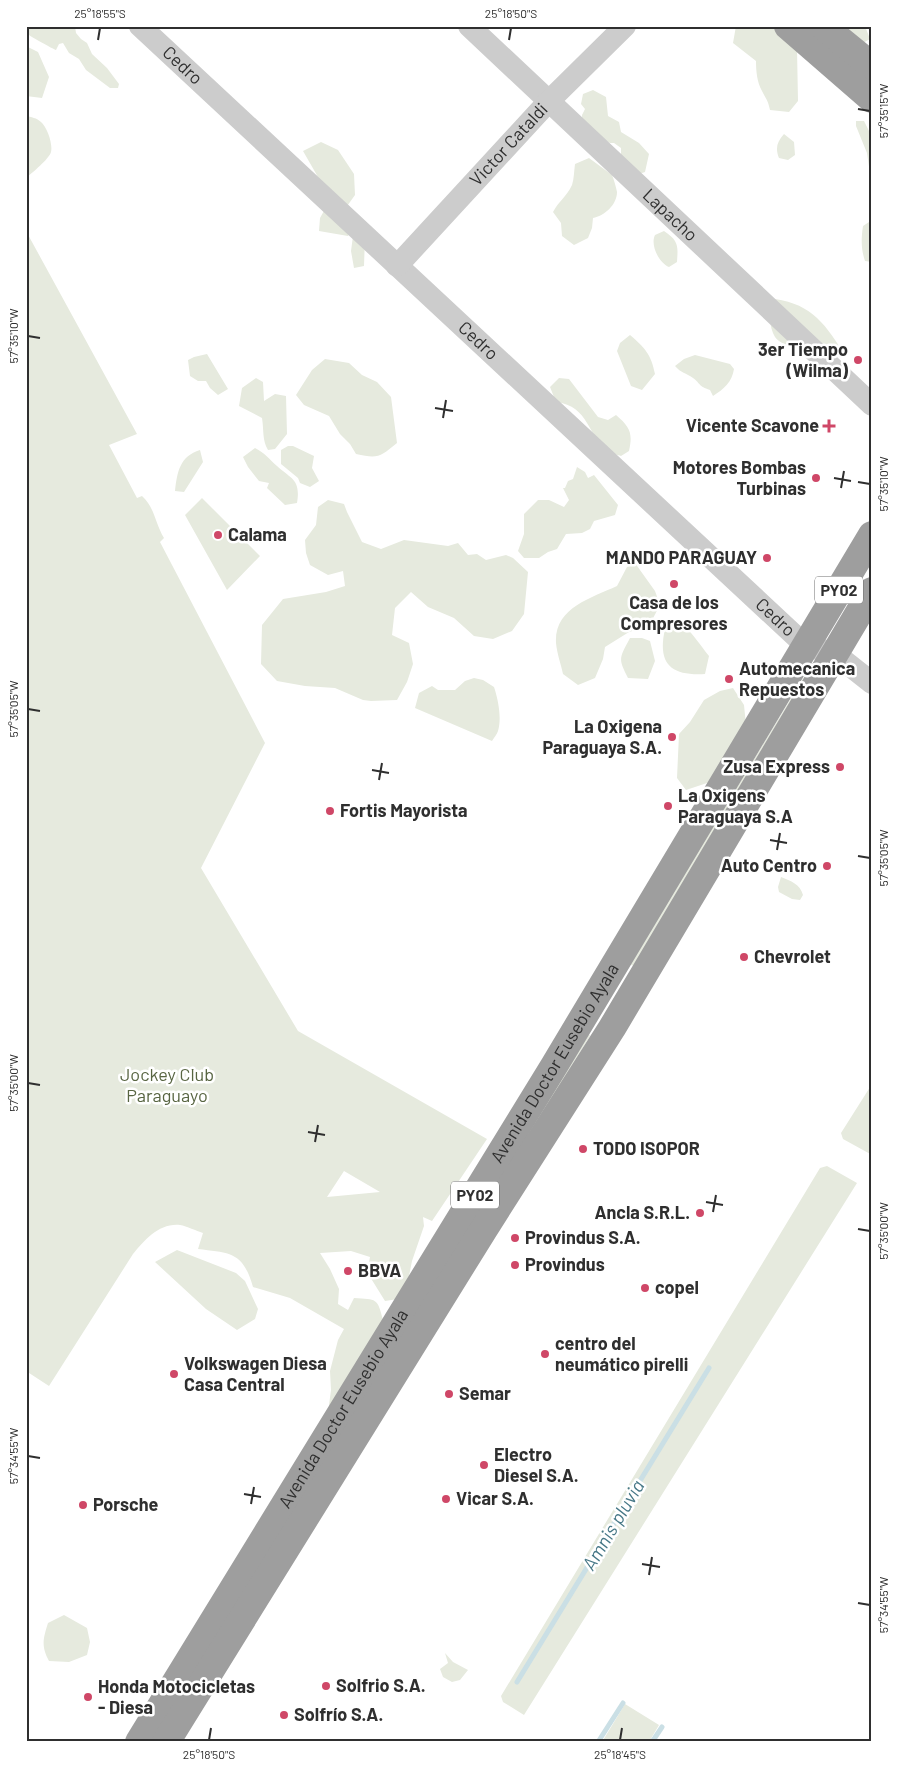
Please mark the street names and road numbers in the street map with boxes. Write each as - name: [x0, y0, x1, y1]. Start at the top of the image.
- street label: Cedro: [159, 41, 208, 89]
- street label: Victor Cataldi: [464, 98, 552, 190]
- street label: Lapacho: [639, 183, 703, 245]
- street label: Cedro: [454, 316, 503, 364]
- road number: PY02: [815, 576, 863, 604]
- street label: Cedro: [751, 593, 801, 641]
- street label: Avenida Doctor Eusebio Ayala: [485, 959, 623, 1167]
- road number: PY02: [451, 1182, 499, 1208]
- street label: Avenida Doctor Eusebio Ayala: [273, 1305, 412, 1512]

